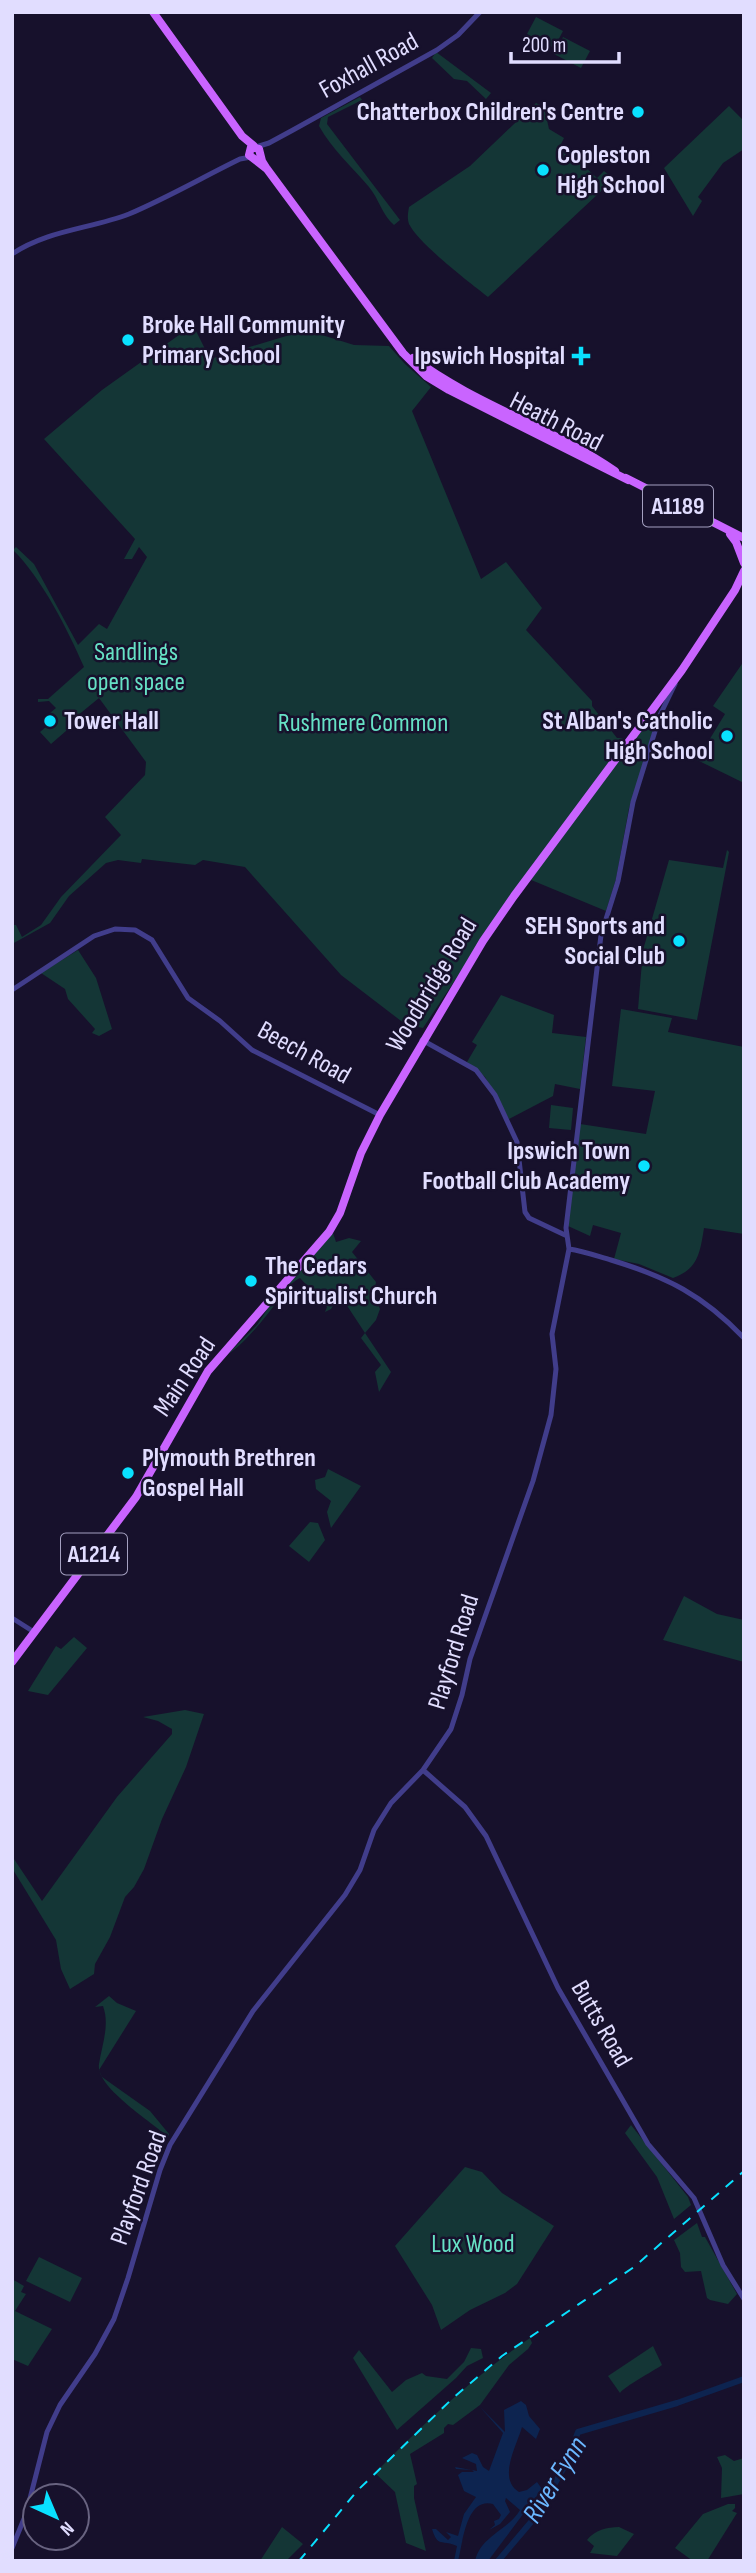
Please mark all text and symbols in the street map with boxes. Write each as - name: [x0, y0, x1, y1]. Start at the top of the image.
- scale bar: [511, 21, 620, 65]
- street label: Foxhall Road: [314, 26, 424, 106]
- text: 200 m: [522, 33, 566, 58]
- place label: Chatterbox Children's Centre: [356, 97, 624, 128]
- marker: Chatterbox Children's Centre: [630, 104, 646, 120]
- place label: Copleston High School: [557, 140, 665, 201]
- marker: Copleston High School: [535, 162, 551, 178]
- place label: Broke Hall Community Primary School: [142, 310, 345, 371]
- marker: Broke Hall Community Primary School: [120, 332, 136, 348]
- place label: Ipswich Hospital: [414, 341, 565, 372]
- marker: Ipswich Hospital: [571, 346, 591, 366]
- street label: Heath Road: [504, 385, 608, 459]
- road number: A1189: [643, 486, 713, 526]
- park label: Sandlings open space: [87, 637, 185, 698]
- place label: Tower Hall: [64, 706, 159, 737]
- place label: St Alban's Catholic High School: [542, 706, 713, 767]
- park label: Rushmere Common: [278, 708, 448, 739]
- marker: Tower Hall: [42, 713, 58, 729]
- marker: St Alban's Catholic High School: [719, 728, 735, 744]
- place label: SEH Sports and Social Club: [525, 911, 665, 972]
- street label: Woodbridge Road: [380, 912, 484, 1058]
- marker: SEH Sports and Social Club: [671, 933, 687, 949]
- street label: Beech Road: [252, 1015, 356, 1091]
- place label: Ipswich Town Football Club Academy: [422, 1136, 630, 1197]
- marker: Ipswich Town Football Club Academy: [636, 1158, 652, 1174]
- place label: The Cedars Spiritualist Church: [265, 1251, 437, 1312]
- marker: The Cedars Spiritualist Church: [243, 1273, 259, 1289]
- street label: Main Road: [147, 1331, 223, 1423]
- place label: Plymouth Brethren Gospel Hall: [142, 1443, 316, 1504]
- marker: Plymouth Brethren Gospel Hall: [120, 1465, 136, 1481]
- road number: A1214: [61, 1534, 127, 1574]
- street label: Playford Road: [422, 1591, 486, 1713]
- street label: Butts Road: [564, 1975, 638, 2073]
- street label: Playford Road: [104, 2127, 174, 2249]
- park label: Lux Wood: [431, 2229, 515, 2260]
- water label: River Fynn: [516, 2431, 594, 2529]
- north arrow: [21, 2482, 91, 2552]
- text: N: [55, 2516, 78, 2540]

